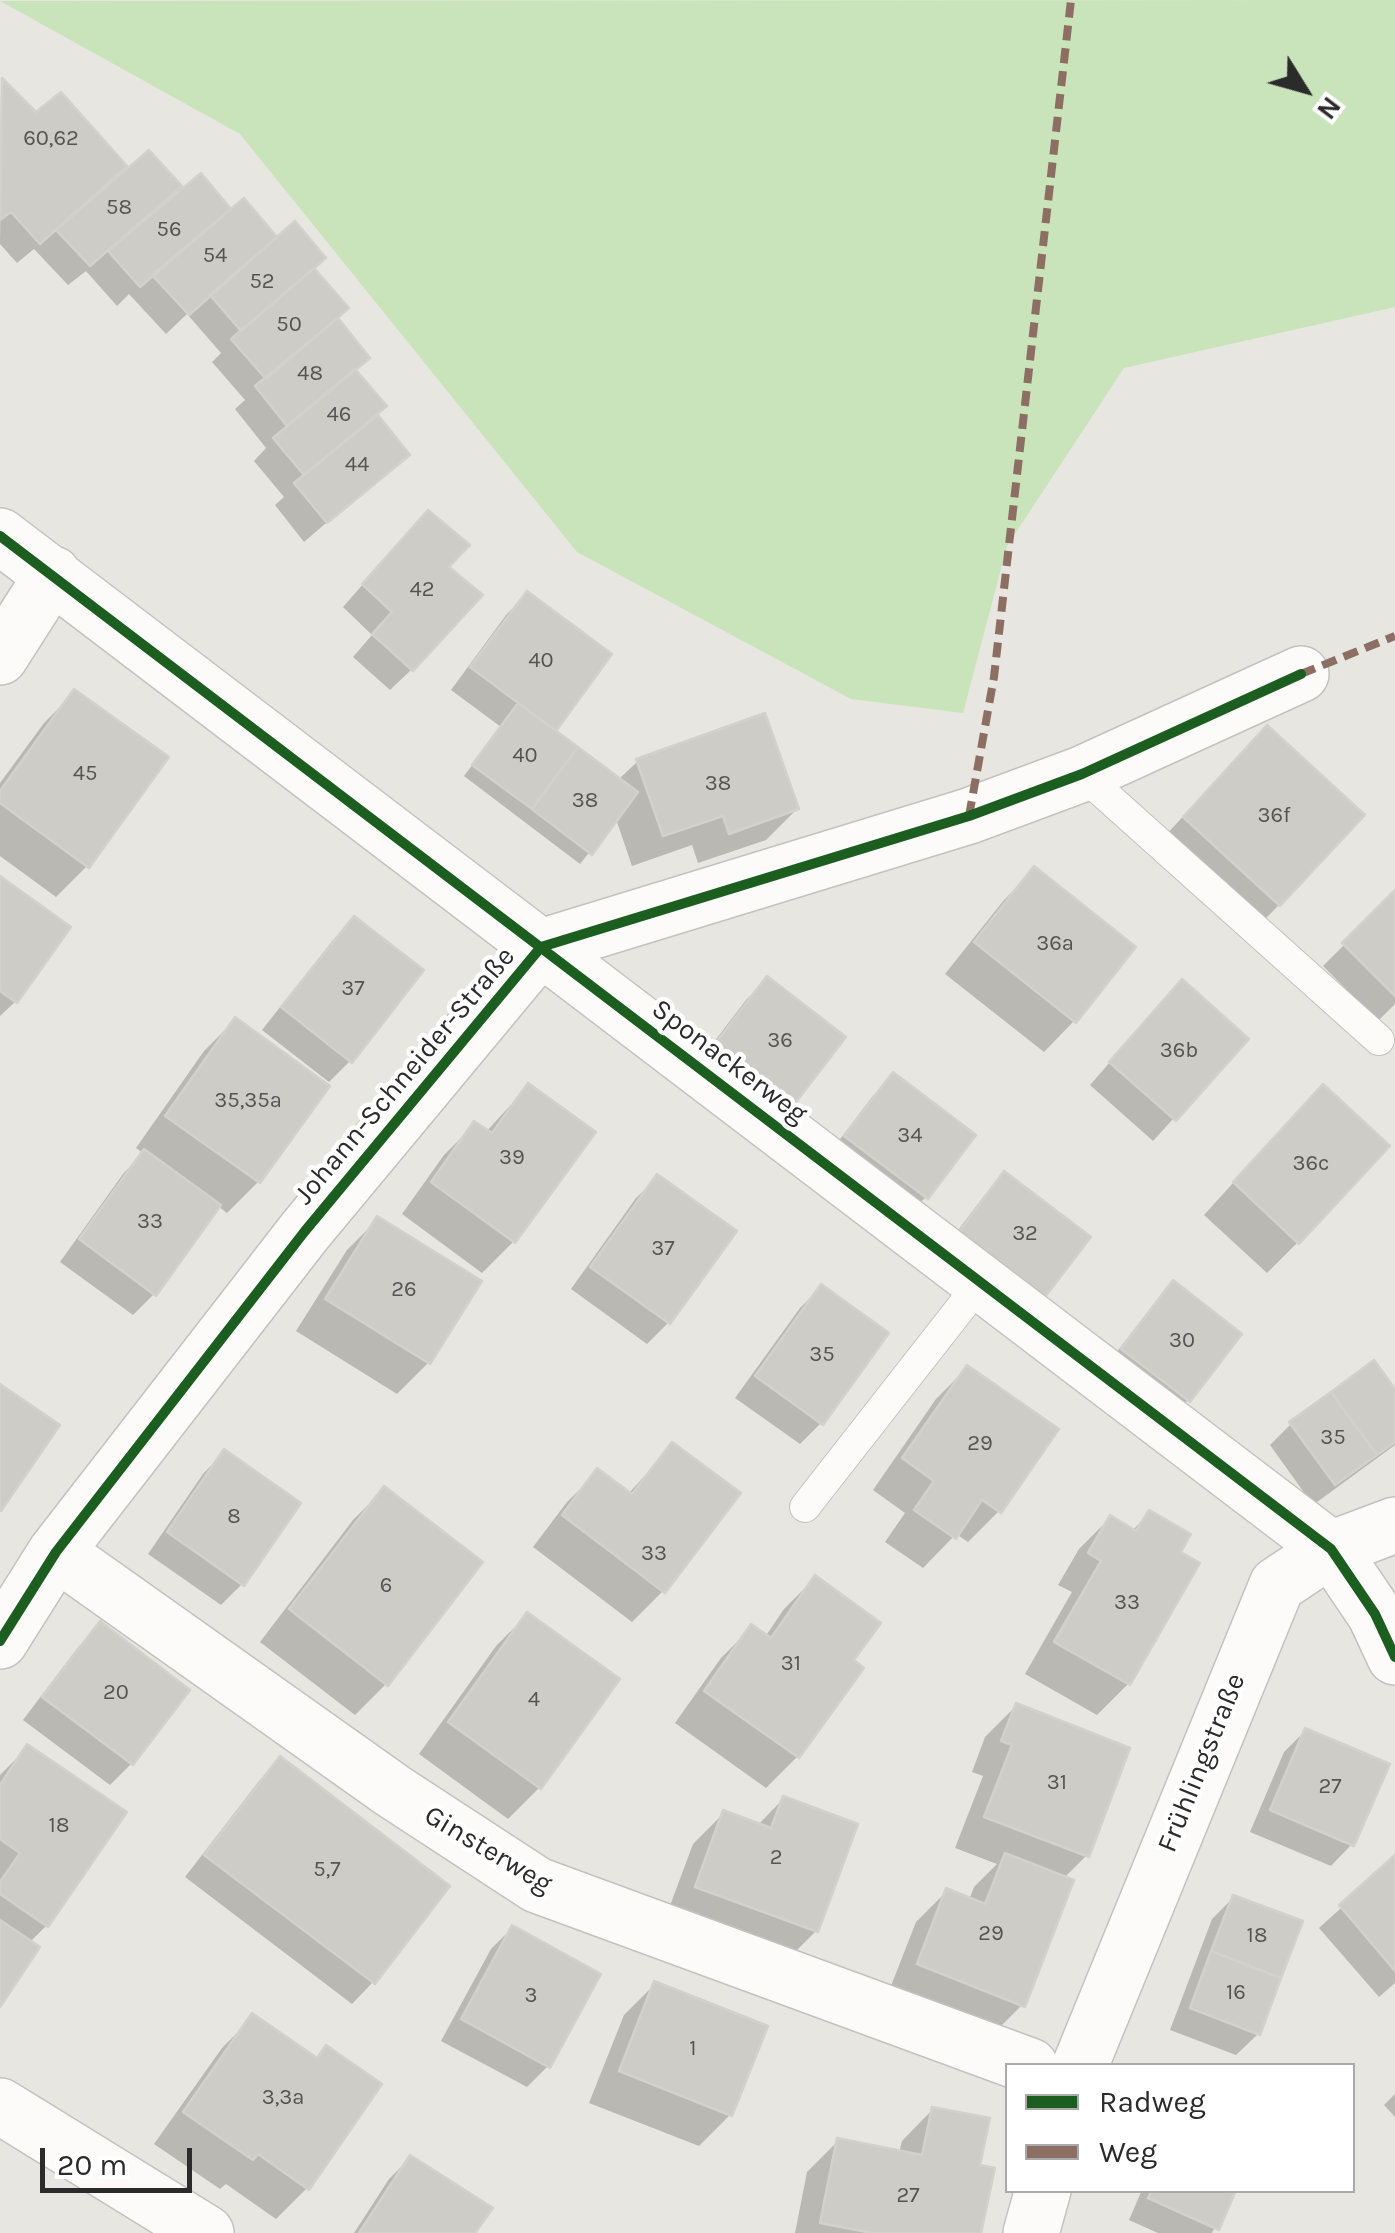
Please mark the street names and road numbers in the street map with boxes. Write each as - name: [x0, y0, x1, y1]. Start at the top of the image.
- street label: Johann-Schneider-Straße: [287, 940, 523, 1212]
- street label: Sponackerweg: [645, 993, 813, 1131]
- street label: Frühlingstraße: [1151, 1669, 1253, 1857]
- street label: Ginsterweg: [418, 1799, 558, 1901]

